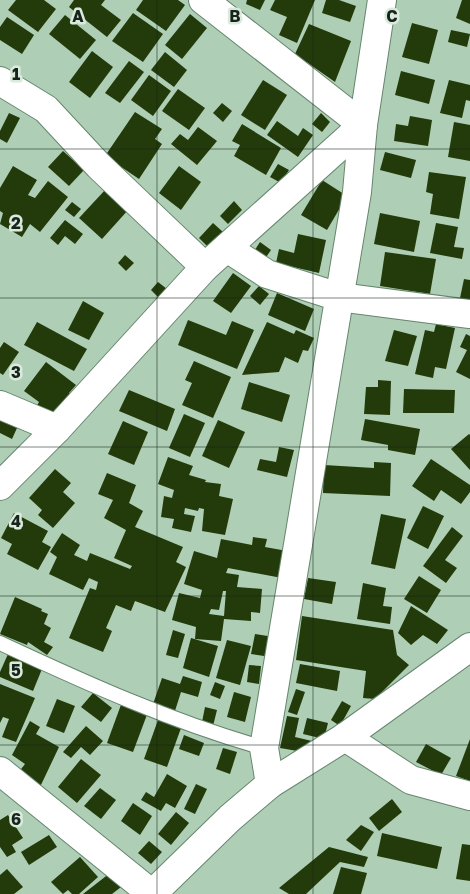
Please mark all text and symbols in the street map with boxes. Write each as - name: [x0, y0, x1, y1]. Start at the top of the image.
- text: A: [72, 6, 84, 26]
- text: B: [229, 6, 241, 26]
- text: C: [386, 6, 398, 26]
- text: 1: [12, 64, 20, 84]
- text: 2: [11, 213, 21, 233]
- text: 3: [11, 362, 21, 382]
- text: 4: [11, 511, 21, 531]
- text: 5: [11, 660, 21, 680]
- text: 6: [11, 809, 21, 829]

